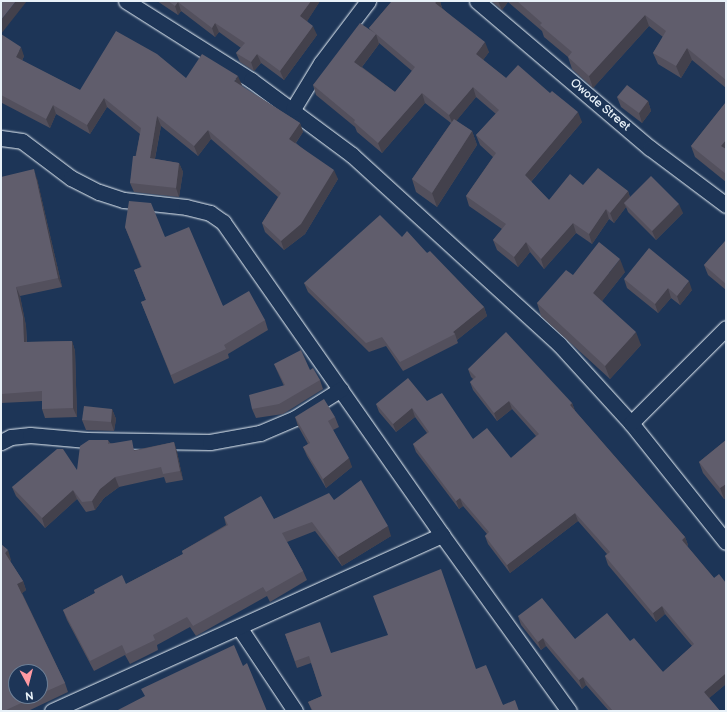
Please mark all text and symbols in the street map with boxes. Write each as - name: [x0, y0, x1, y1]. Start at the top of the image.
- street label: Owode Street: [567, 76, 633, 134]
- north arrow: [8, 664, 48, 704]
- text: N: [25, 688, 34, 702]

